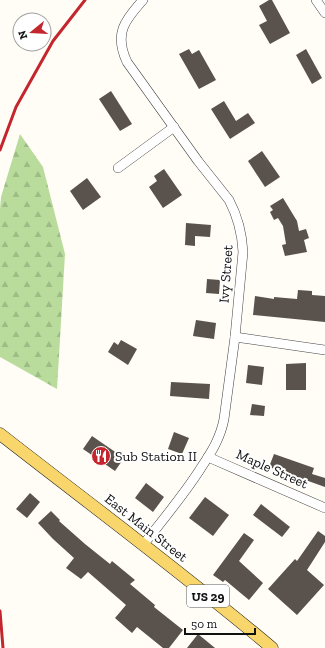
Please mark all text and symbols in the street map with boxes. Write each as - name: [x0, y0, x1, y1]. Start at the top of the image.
- north arrow: [12, 12, 52, 52]
- text: N: [15, 28, 30, 41]
- street label: Ivy Street: [215, 244, 237, 304]
- restaurant icon: Sub Station II: [90, 445, 112, 467]
- street label: Maple Street: [233, 446, 311, 493]
- place label: Sub Station II: [115, 448, 197, 465]
- street label: East Main Street: [101, 490, 191, 566]
- road number: US 29: [187, 585, 229, 607]
- scale bar: [185, 610, 255, 636]
- text: 50 m: [191, 617, 218, 631]

